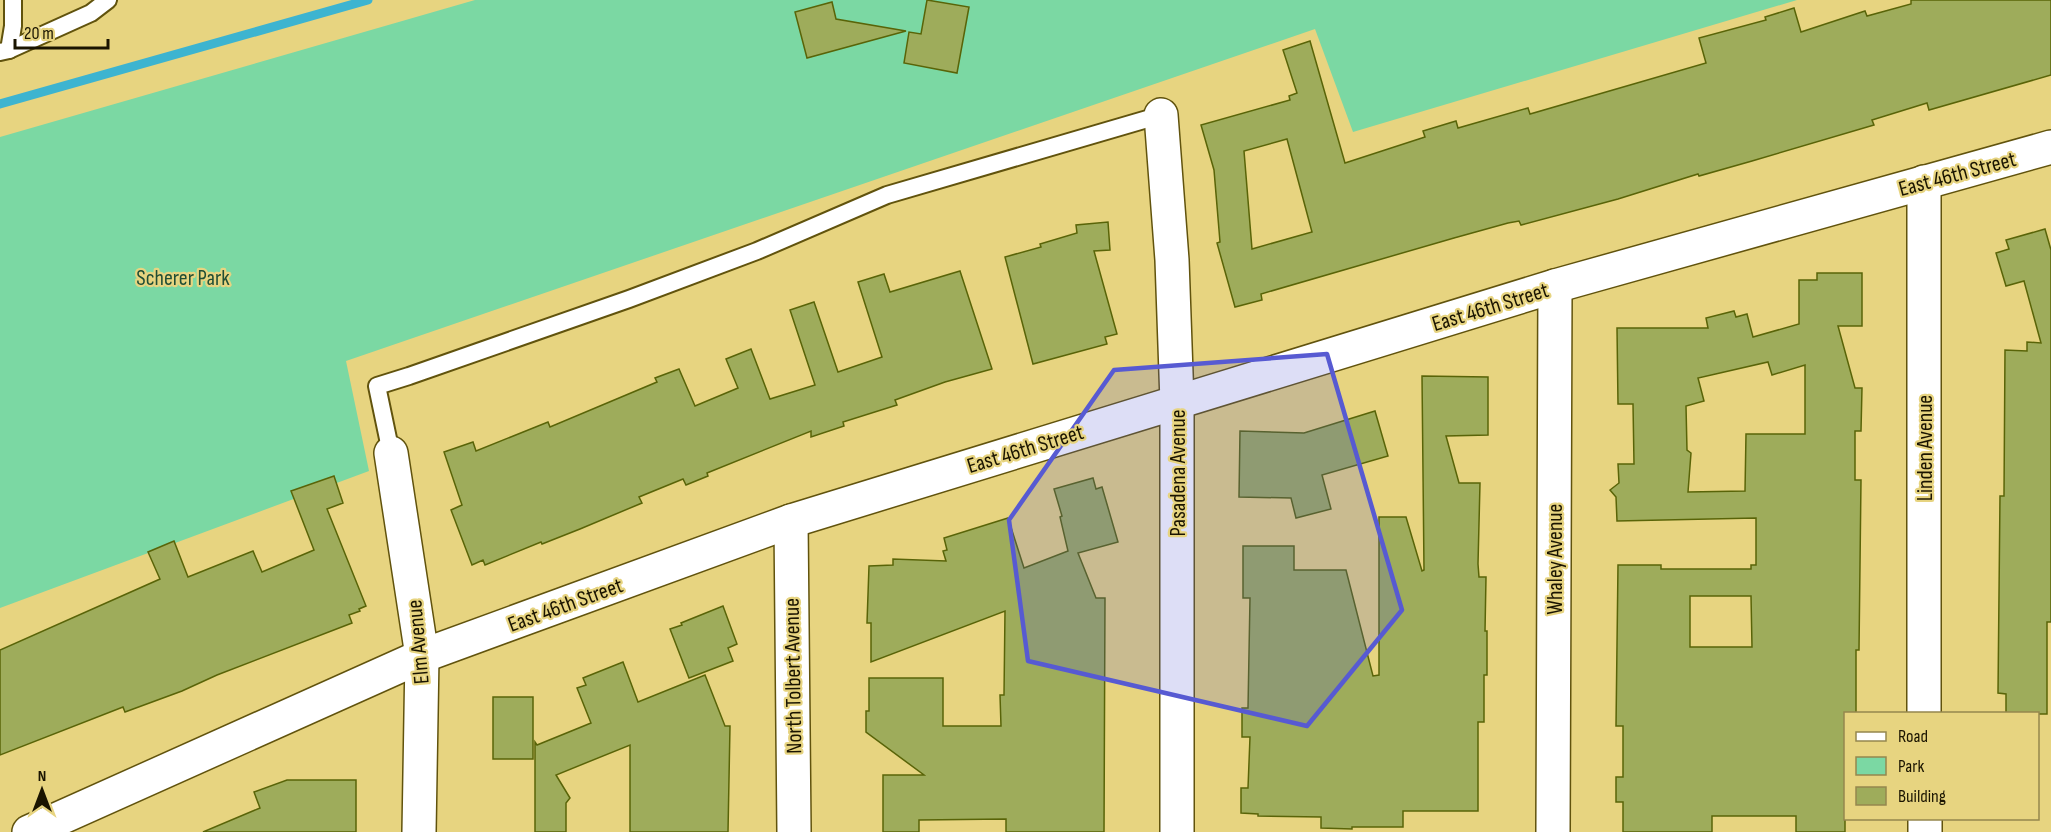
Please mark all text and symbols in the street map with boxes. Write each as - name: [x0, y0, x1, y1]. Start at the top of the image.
- scale bar: [15, 12, 108, 50]
- text: 20 m: [24, 23, 54, 44]
- street label: East 46th Street: [1896, 146, 2019, 203]
- park label: Scherer Park: [136, 265, 230, 292]
- street label: East 46th Street: [1429, 277, 1552, 338]
- street label: Linden Avenue: [1912, 395, 1939, 501]
- street label: Pasadena Avenue: [1165, 410, 1192, 536]
- street label: East 46th Street: [964, 419, 1087, 480]
- street label: Whaley Avenue: [1542, 504, 1569, 614]
- street label: East 46th Street: [504, 572, 627, 639]
- street label: North Tolbert Avenue: [779, 598, 808, 754]
- street label: Elm Avenue: [401, 599, 436, 685]
- legend: [1844, 712, 2039, 820]
- text: Road: [1898, 726, 1928, 747]
- text: Park: [1898, 756, 1924, 777]
- north arrow: [12, 760, 72, 820]
- text: N: [38, 767, 46, 786]
- text: Building: [1898, 786, 1946, 807]

